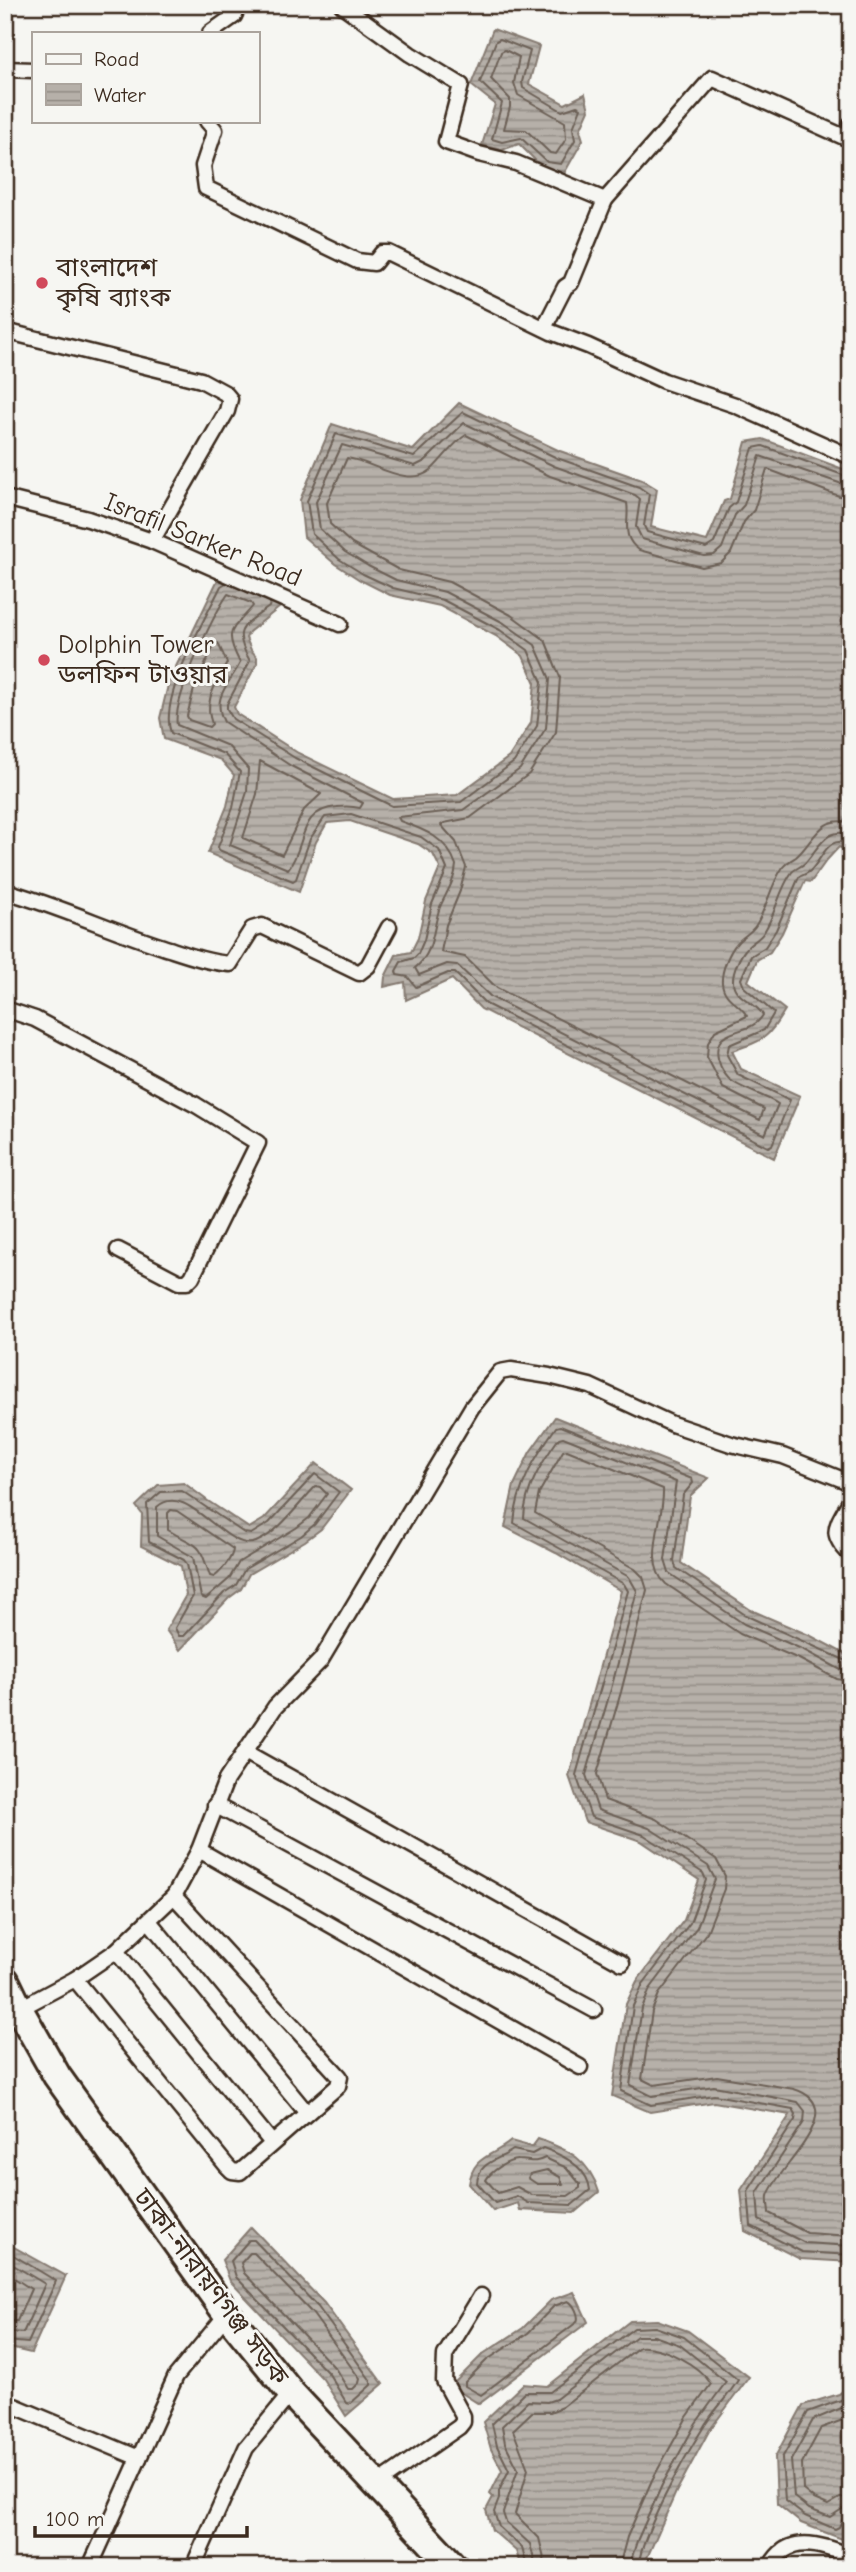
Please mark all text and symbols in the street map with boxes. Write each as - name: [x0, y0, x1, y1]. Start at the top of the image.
- legend: [32, 32, 259, 122]
- text: Road: [94, 47, 139, 71]
- text: Water: [94, 83, 147, 107]
- place label: বাংলাদেশ কৃষি ব্যাংক: [55, 253, 172, 313]
- marker: বাংলাদেশ কৃষি ব্যাংক: [34, 275, 50, 291]
- street label: Israfil Sarker Road: [100, 487, 306, 593]
- place label: Dolphin Tower ডলফিন টাওয়ার: [57, 630, 228, 690]
- marker: Dolphin Tower ডলফিন টাওয়ার: [36, 652, 52, 668]
- street label: ঢাকা-নারায়ণগঞ্জ সড়ক: [127, 2182, 295, 2392]
- scale bar: [35, 2495, 247, 2539]
- text: 100 m: [46, 2507, 104, 2531]

